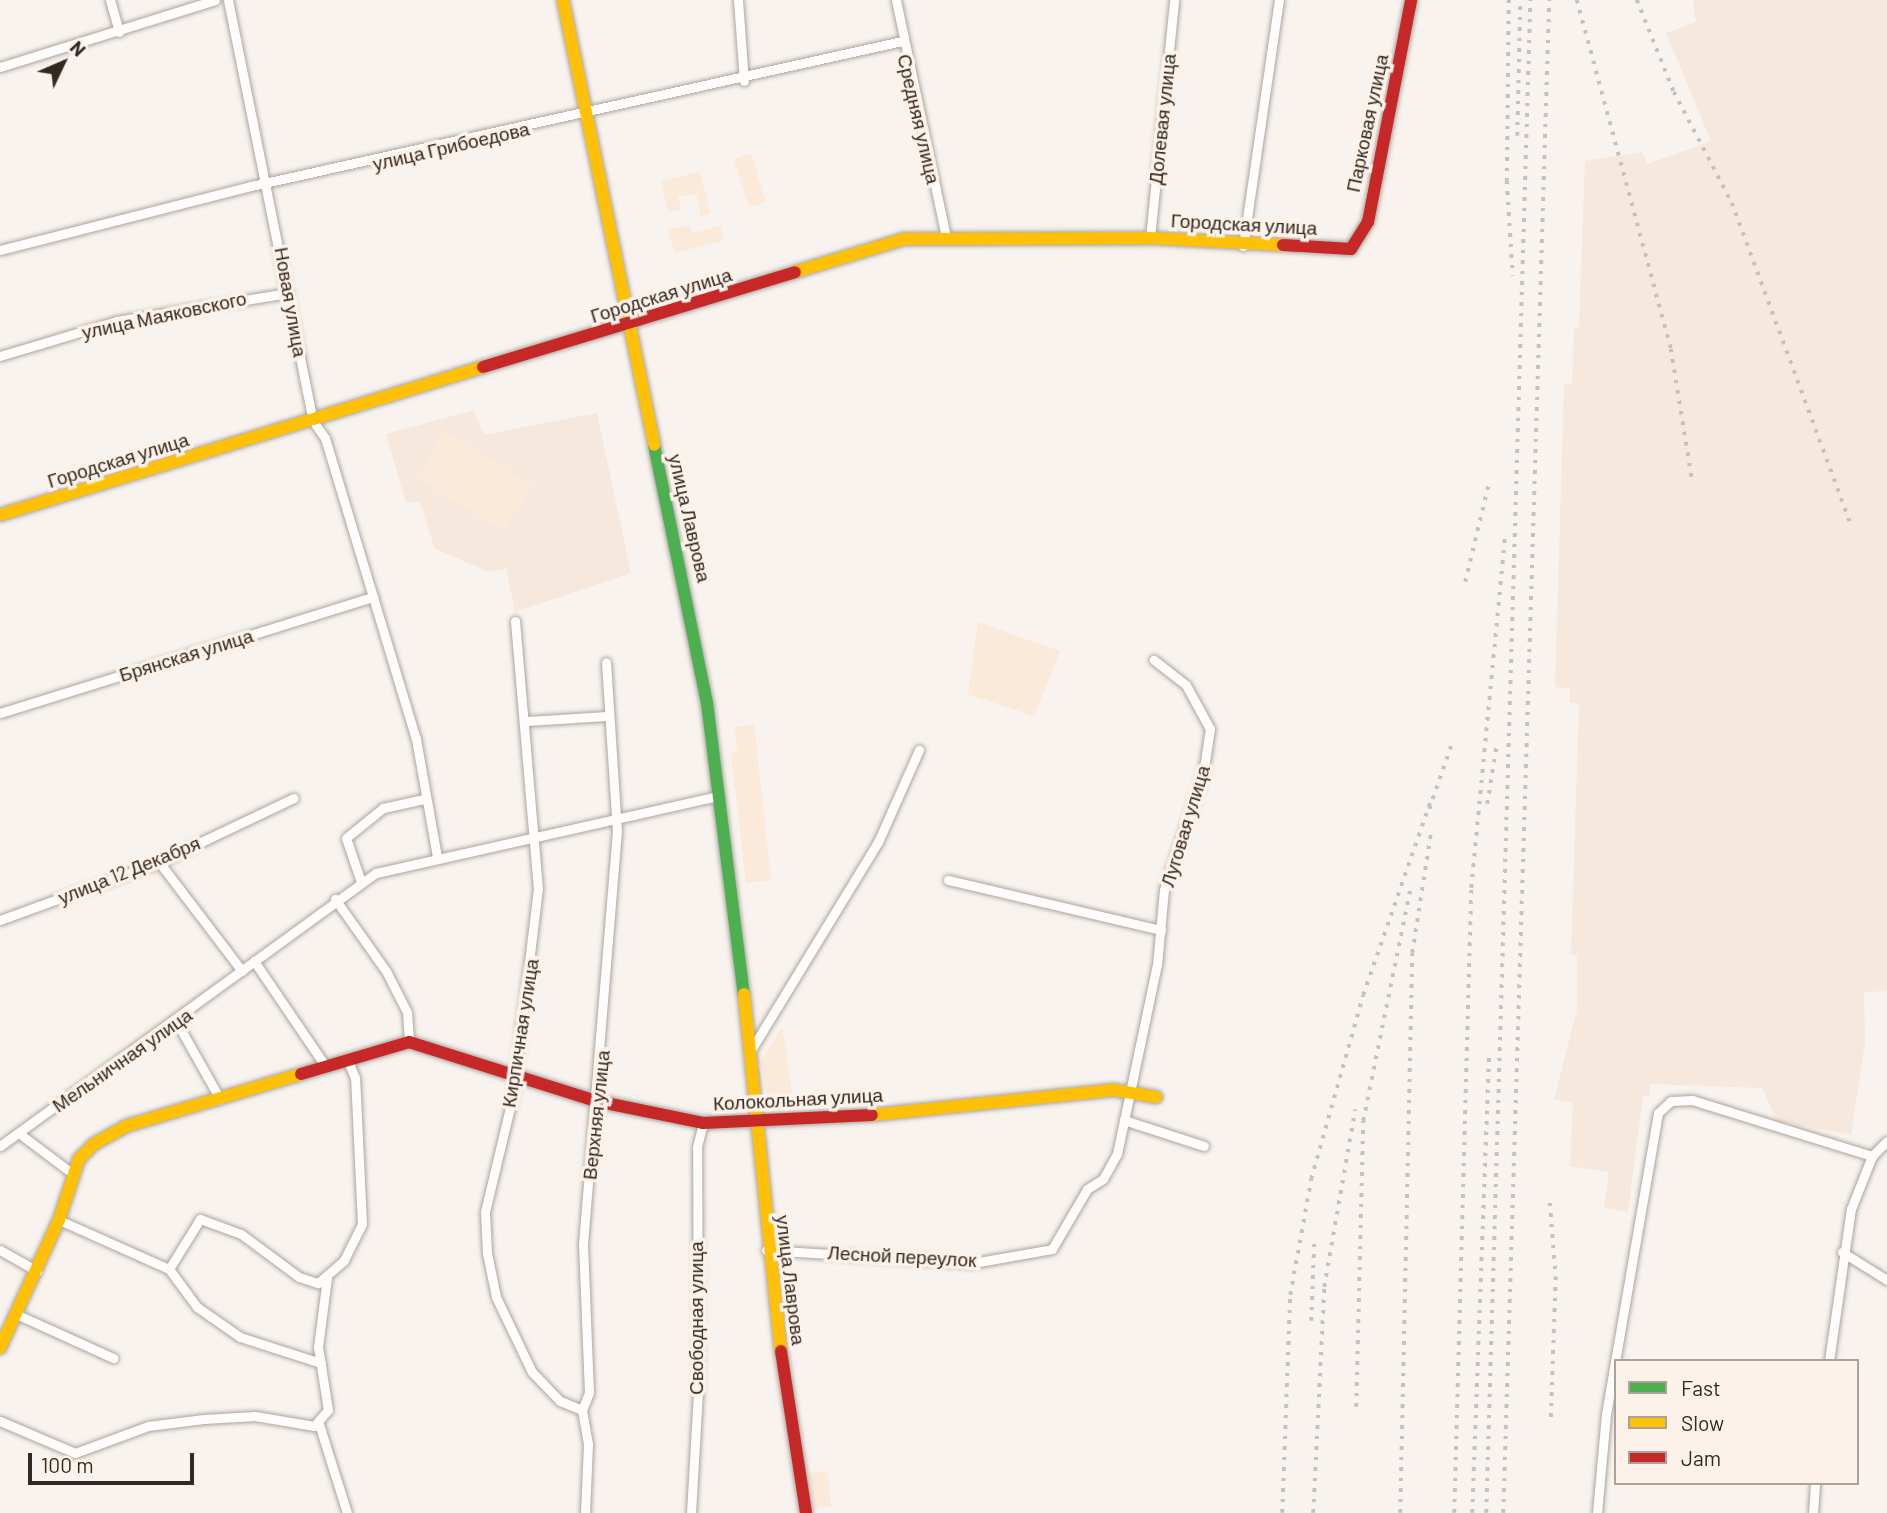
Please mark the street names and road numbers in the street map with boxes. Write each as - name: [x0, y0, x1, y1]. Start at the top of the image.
- street label: Средняя улица: [893, 52, 945, 186]
- street label: Долевая улица: [1144, 52, 1180, 186]
- street label: Парковая улица: [1341, 52, 1393, 194]
- street label: улица Грибоедова: [370, 117, 532, 175]
- street label: Городская улица: [1170, 209, 1318, 239]
- street label: Новая улица: [270, 245, 312, 359]
- street label: Городская улица: [588, 263, 734, 327]
- street label: улица Маяковского: [80, 286, 248, 344]
- street label: Городская улица: [45, 428, 191, 492]
- street label: улица Лаврова: [664, 452, 716, 584]
- street label: Брянская улица: [116, 624, 256, 686]
- street label: Луговая улица: [1156, 762, 1214, 890]
- street label: улица 12 Декабря: [55, 831, 203, 909]
- street label: Кирпичная улица: [497, 957, 543, 1109]
- street label: Мельничная улица: [48, 1003, 196, 1117]
- street label: Верхняя улица: [578, 1049, 614, 1181]
- street label: Колокольная улица: [712, 1083, 884, 1115]
- street label: улица Лаврова: [772, 1214, 810, 1346]
- street label: Свободная улица: [685, 1241, 707, 1395]
- street label: Лесной переулок: [827, 1241, 977, 1271]

